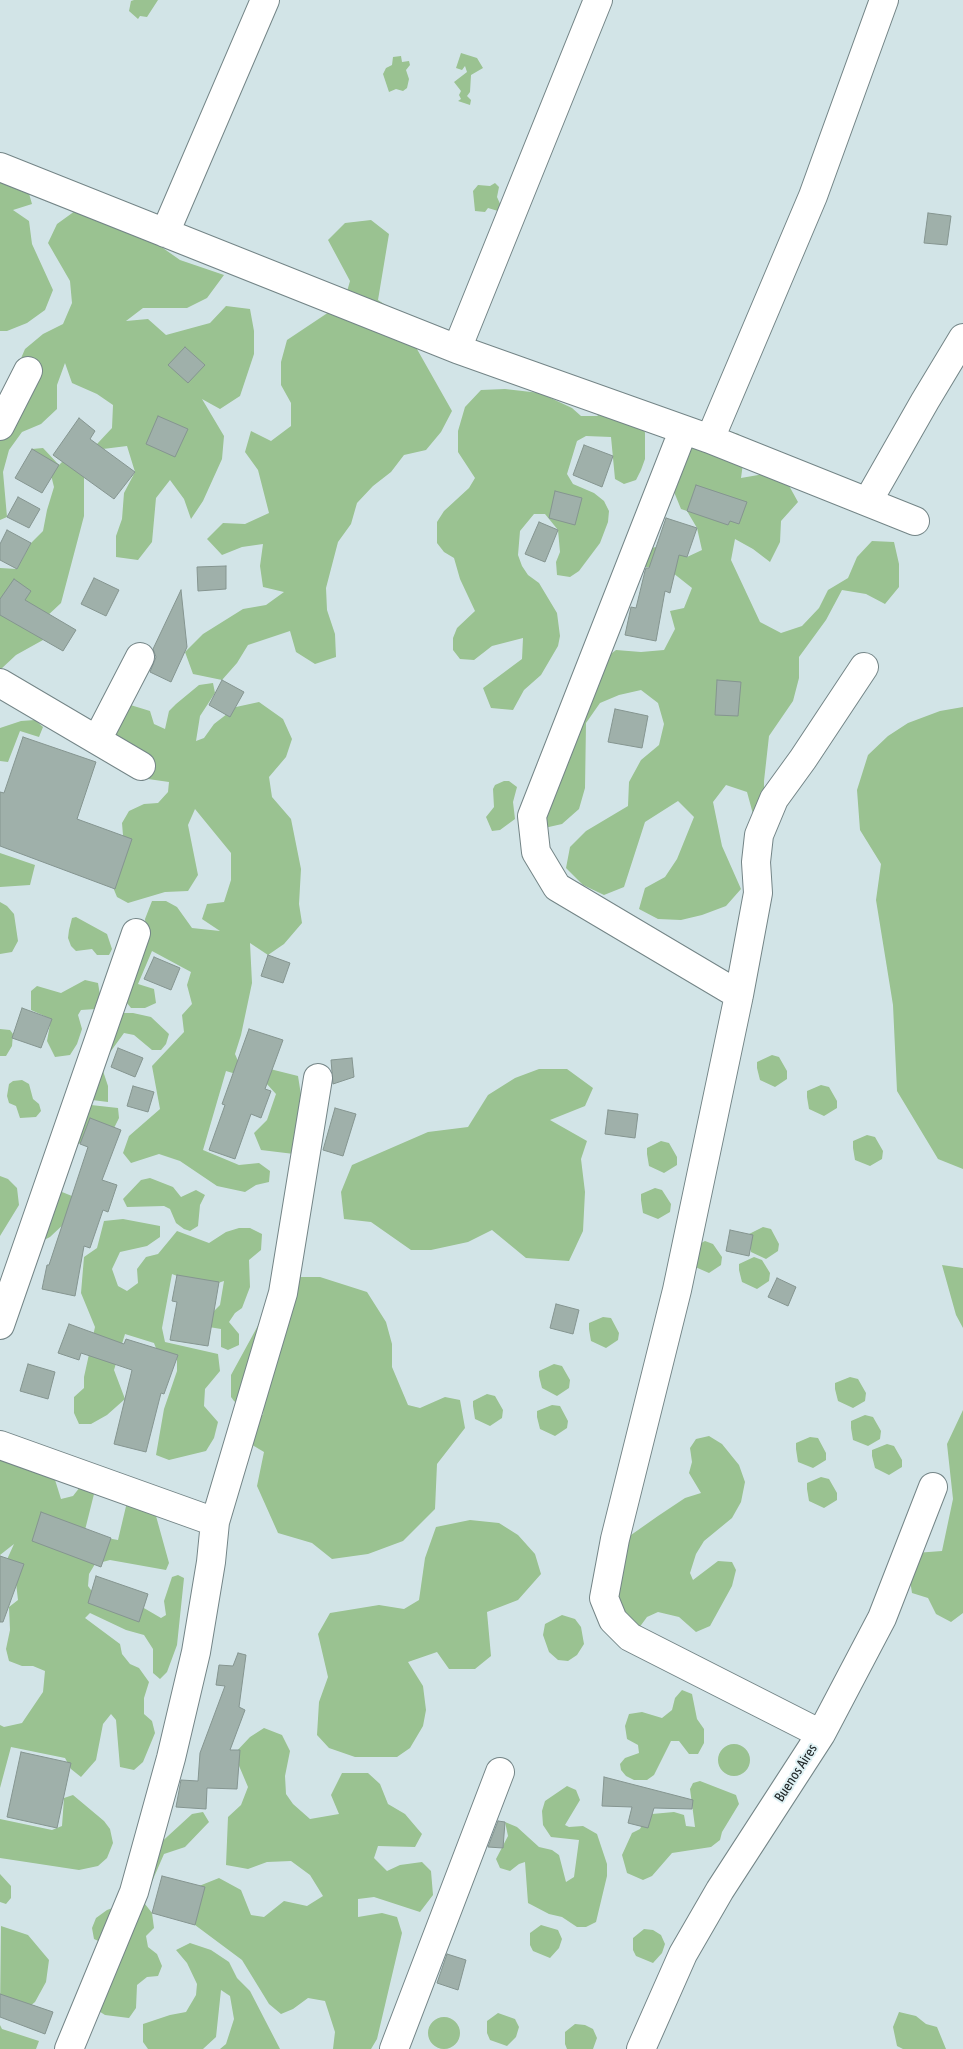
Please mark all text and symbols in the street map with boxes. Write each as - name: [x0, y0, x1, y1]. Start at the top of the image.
- street label: Buenos Aires: [771, 1741, 821, 1805]

